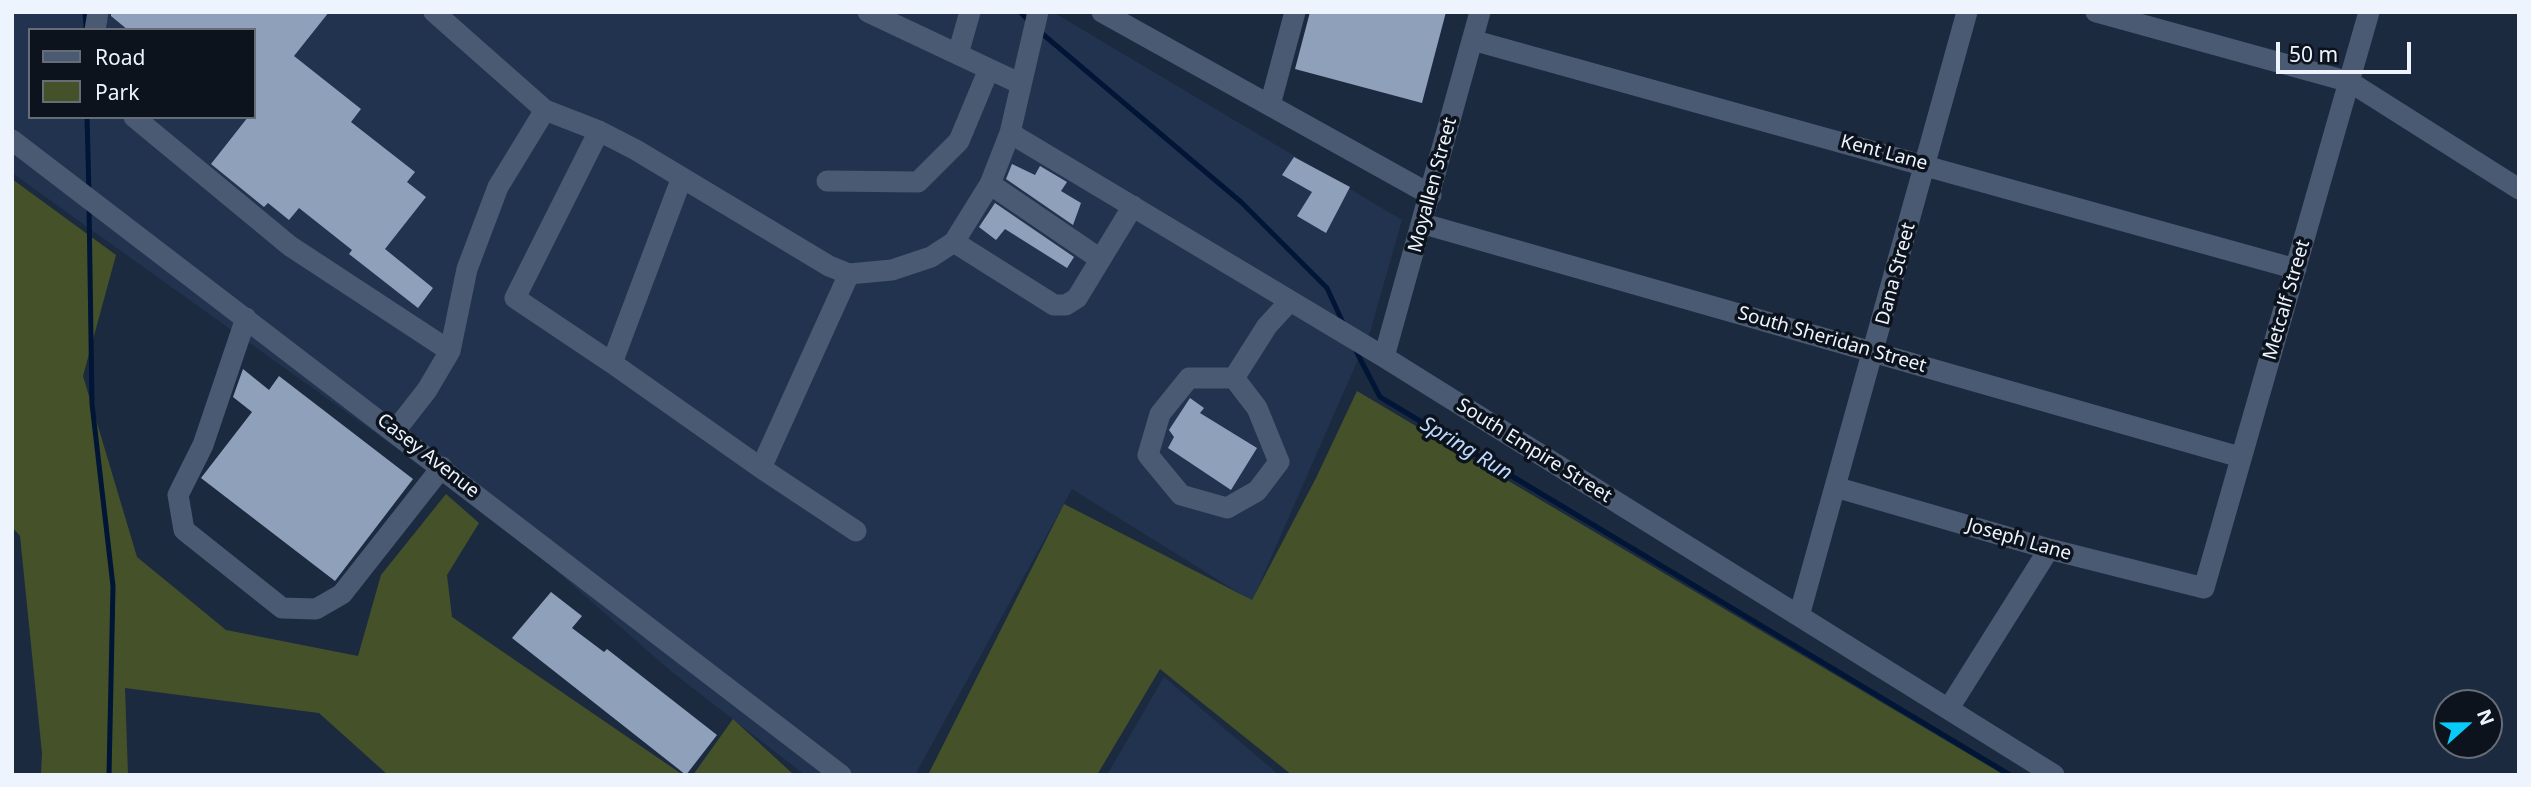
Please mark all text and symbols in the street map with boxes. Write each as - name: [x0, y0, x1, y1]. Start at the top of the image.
- legend: [28, 28, 256, 119]
- scale bar: [2279, 28, 2414, 72]
- text: 50 m: [2289, 40, 2338, 68]
- text: Road: [95, 43, 145, 71]
- text: Park: [95, 78, 139, 106]
- street label: Moyallen Street: [1404, 115, 1462, 255]
- street label: Kent Lane: [1838, 130, 1930, 176]
- street label: Dana Street: [1871, 220, 1921, 328]
- street label: Metcalf Street: [2259, 237, 2315, 363]
- street label: South Sheridan Street: [1735, 302, 1929, 378]
- street label: South Empire Street: [1452, 394, 1616, 508]
- street label: Casey Avenue: [372, 409, 484, 503]
- water label: Spring Run: [1416, 412, 1516, 486]
- street label: Joseph Lane: [1964, 514, 2074, 566]
- north arrow: [2433, 689, 2503, 759]
- text: N: [2471, 705, 2501, 729]

